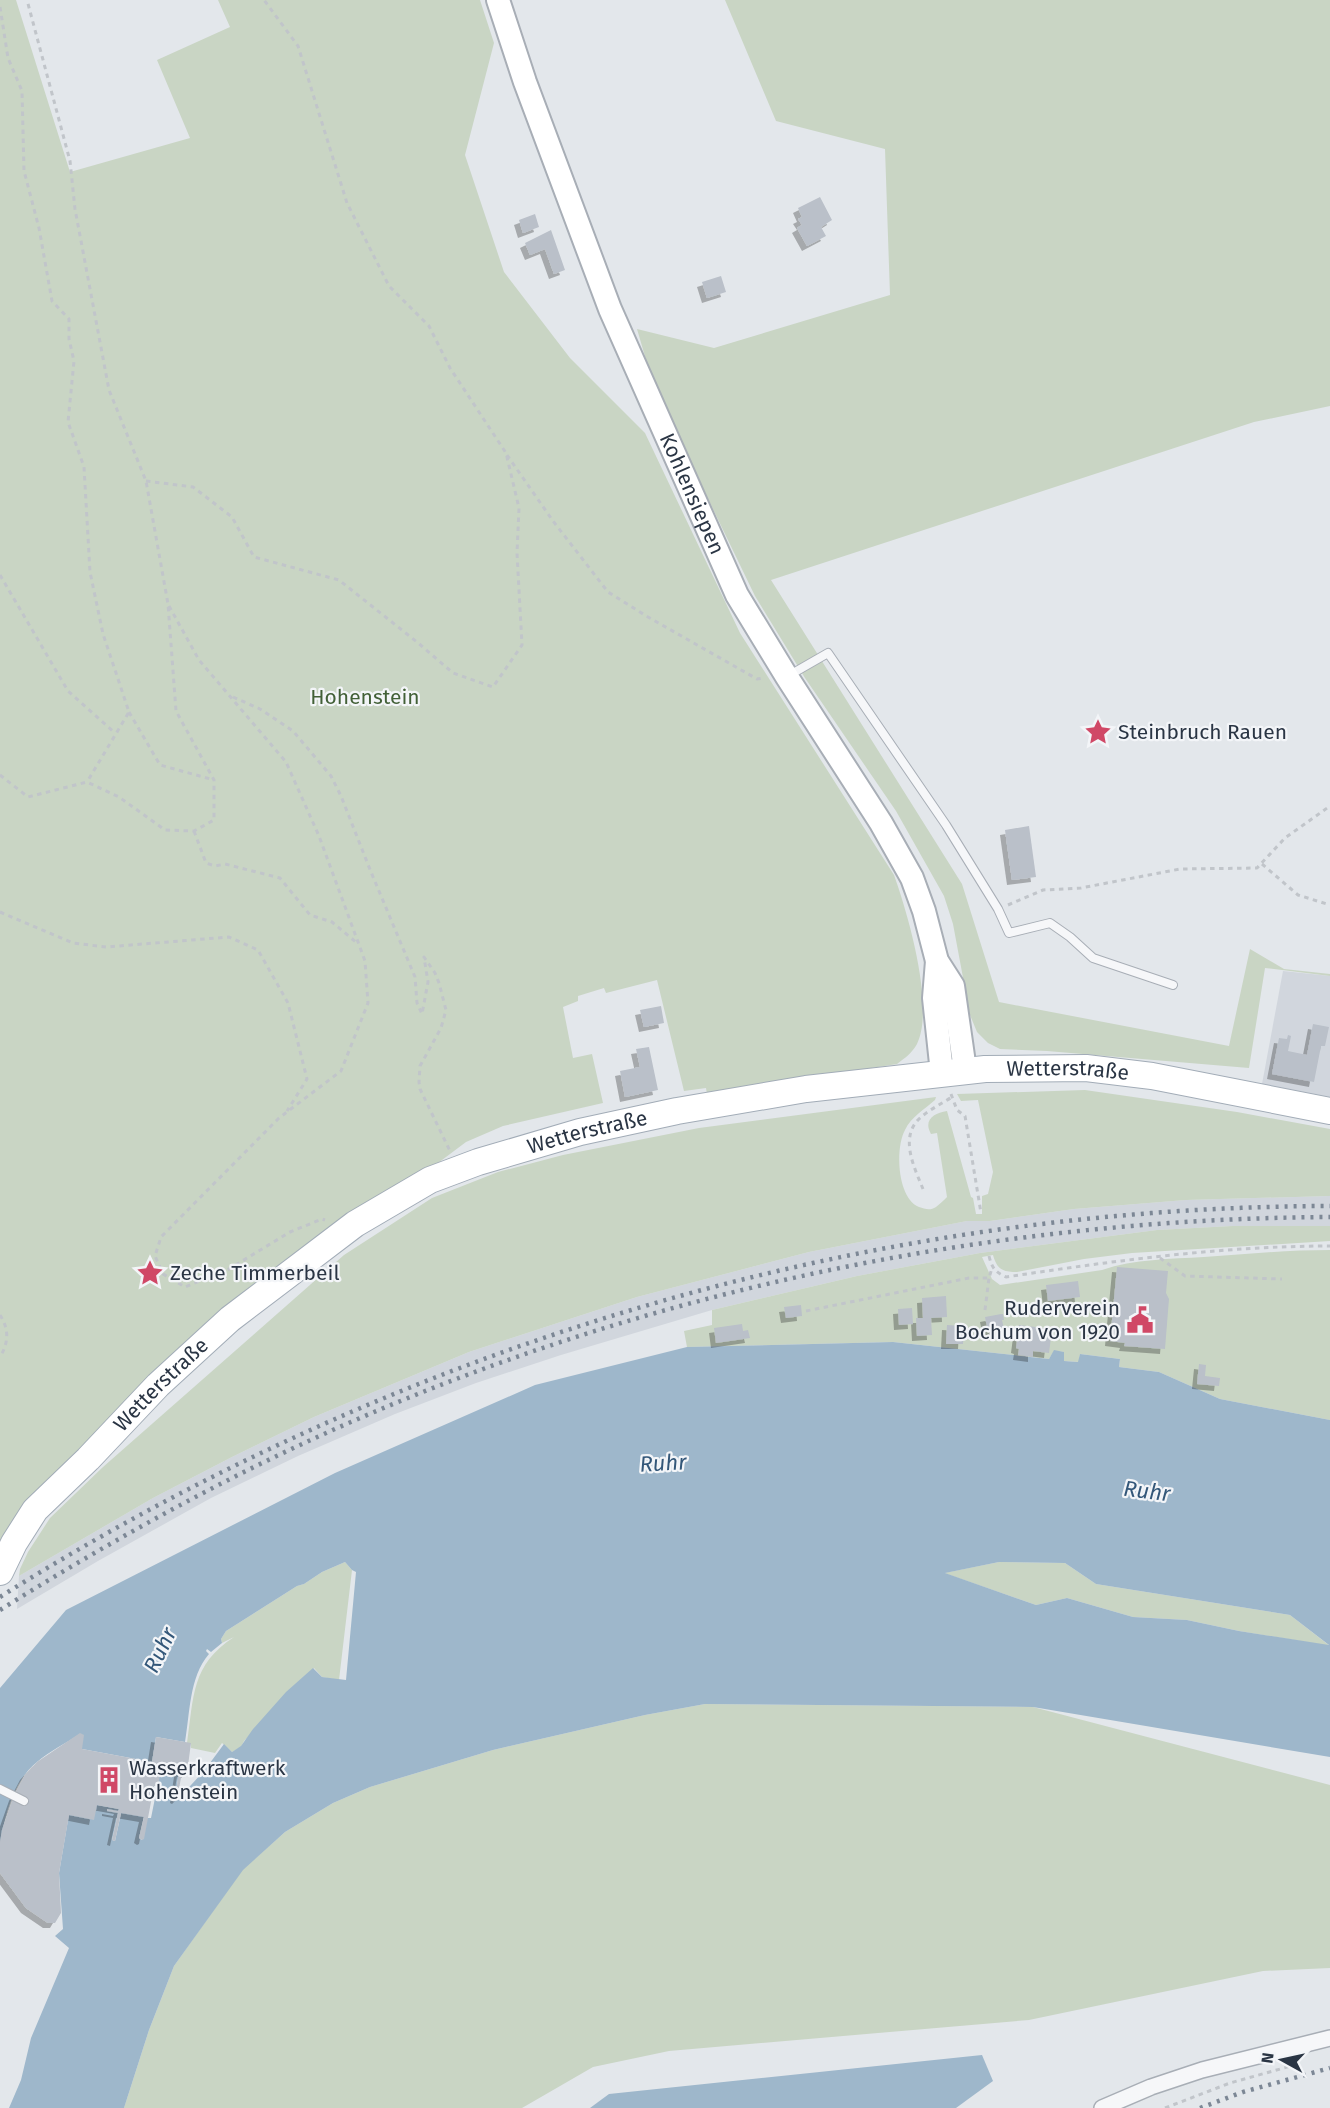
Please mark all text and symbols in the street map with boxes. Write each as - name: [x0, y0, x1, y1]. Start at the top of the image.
- street label: Kohlensiepen: [654, 429, 730, 559]
- park label: Hohenstein: [310, 684, 420, 710]
- place icon: Steinbruch Rauen: [1083, 717, 1113, 747]
- place label: Steinbruch Rauen: [1118, 719, 1287, 745]
- street label: Wetterstraße: [1006, 1055, 1130, 1086]
- street label: Wetterstraße: [524, 1105, 650, 1160]
- place icon: Zeche Timmerbeil: [135, 1258, 165, 1288]
- place label: Zeche Timmerbeil: [170, 1260, 340, 1286]
- place label: Ruderverein Bochum von 1920: [955, 1295, 1120, 1345]
- public building icon: Ruderverein Bochum von 1920: [1125, 1305, 1155, 1335]
- street label: Wetterstraße: [108, 1332, 214, 1437]
- water label: Ruhr: [639, 1448, 688, 1478]
- water label: Ruhr: [1122, 1475, 1173, 1507]
- water label: Ruhr: [138, 1622, 183, 1677]
- place label: Wasserkraftwerk Hohenstein: [129, 1755, 286, 1805]
- building icon: Wasserkraftwerk Hohenstein: [94, 1765, 124, 1795]
- north arrow: [1252, 2030, 1312, 2090]
- text: N: [1257, 2051, 1278, 2065]

